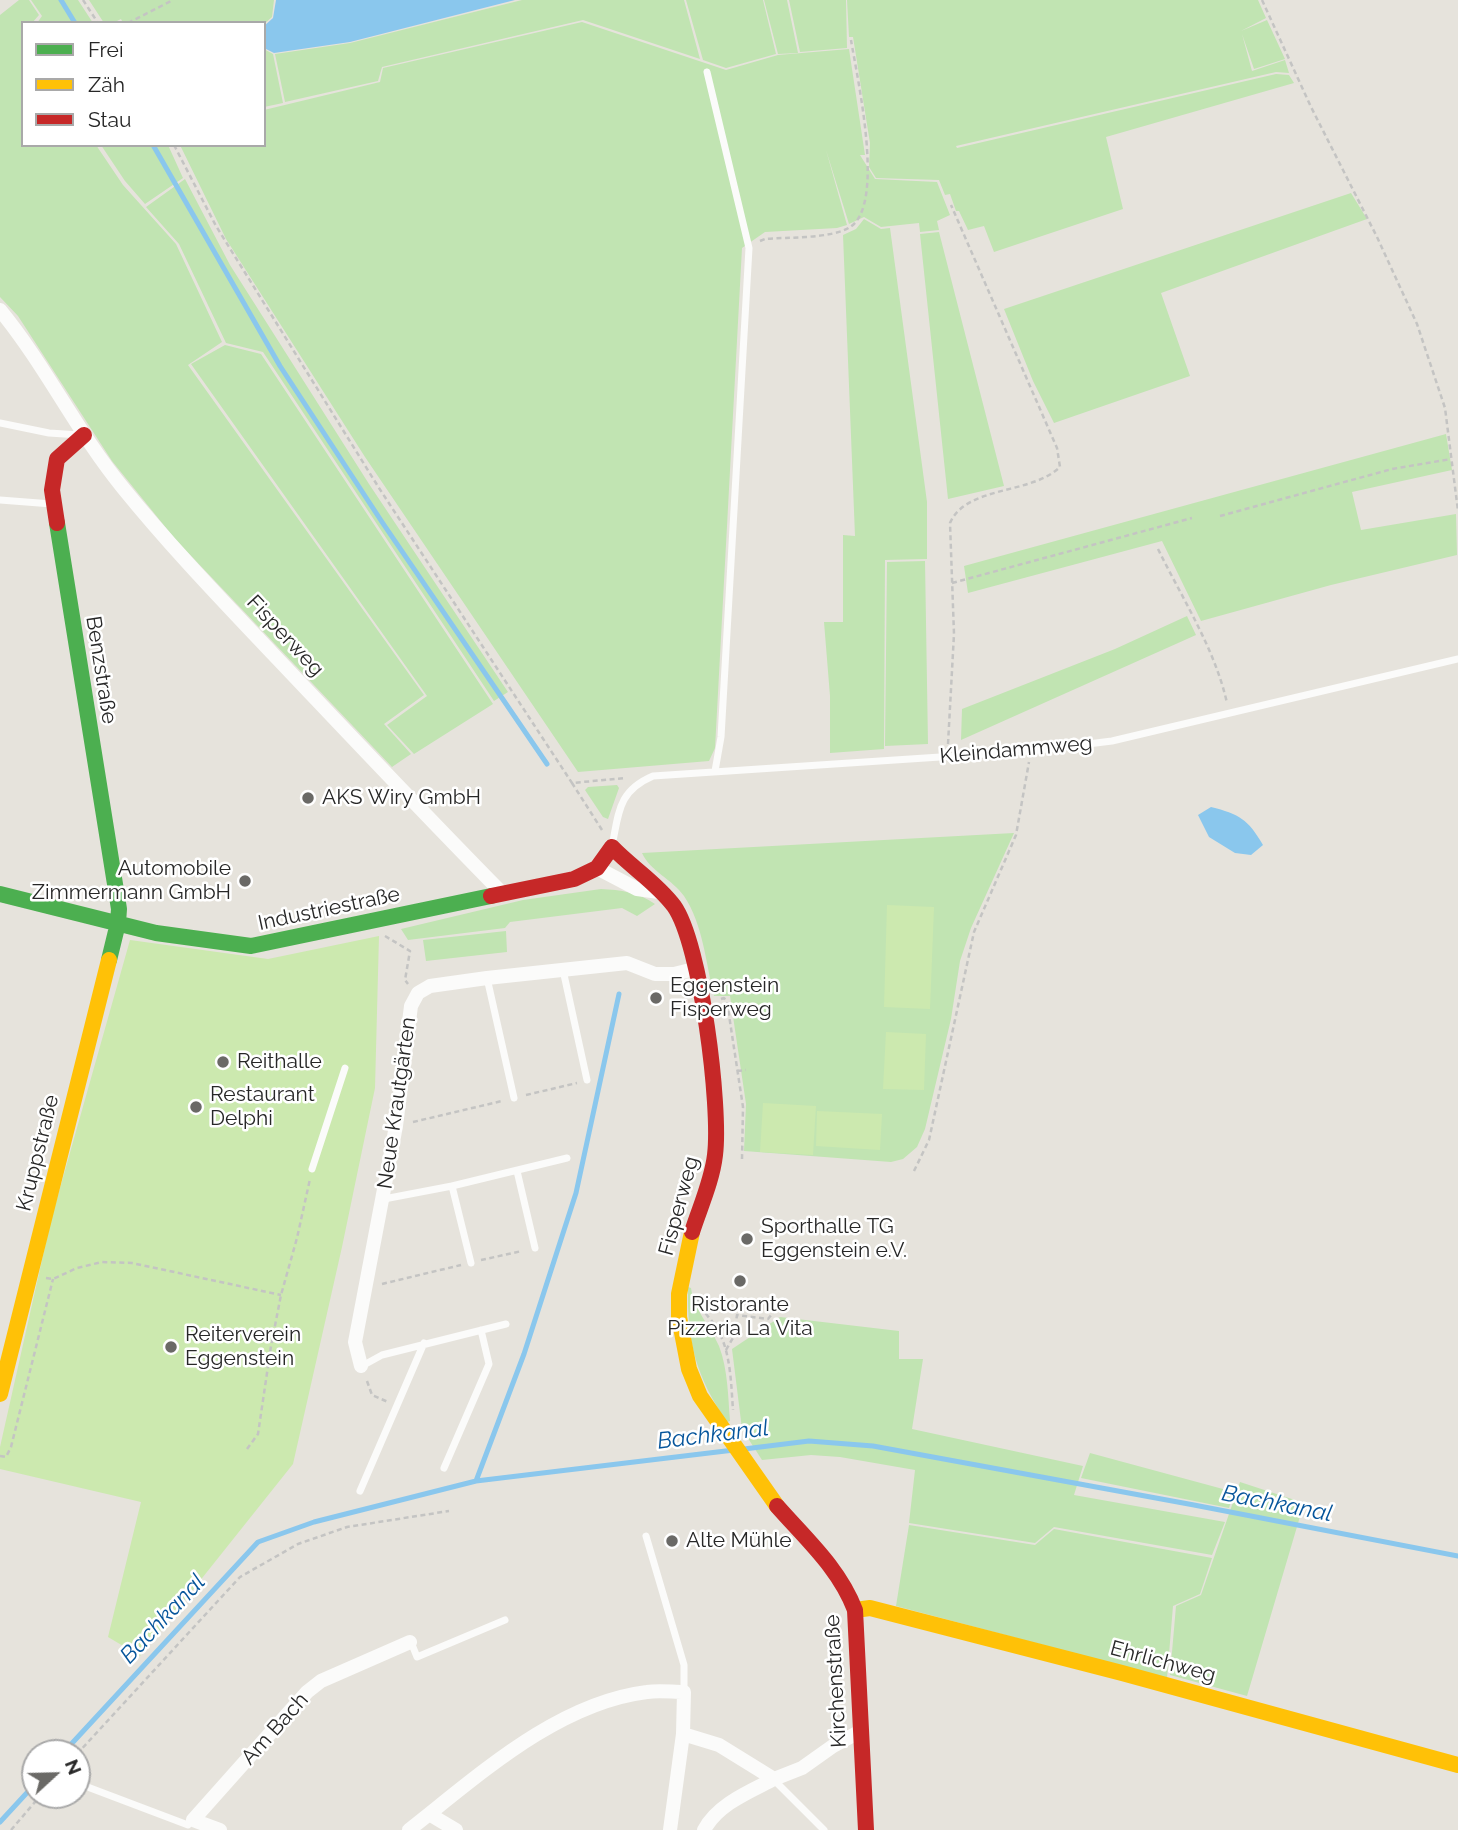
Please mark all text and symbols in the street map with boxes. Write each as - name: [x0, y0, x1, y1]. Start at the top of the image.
- legend: [21, 21, 266, 147]
- text: Frei: [88, 37, 124, 62]
- text: Zäh: [88, 72, 125, 97]
- text: Stau: [88, 107, 132, 132]
- street label: Fisperweg: [241, 590, 329, 682]
- street label: Benzstraße: [80, 614, 122, 726]
- street label: Kleindammweg: [939, 731, 1093, 769]
- place label: AKS Wiry GmbH: [322, 785, 481, 811]
- marker: AKS Wiry GmbH: [300, 790, 316, 806]
- place label: Automobile Zimmermann GmbH: [32, 856, 231, 906]
- marker: Automobile Zimmermann GmbH: [237, 873, 253, 889]
- street label: Industriestraße: [256, 882, 402, 936]
- place label: Eggenstein Fisperweg: [670, 973, 779, 1023]
- marker: Eggenstein Fisperweg: [648, 990, 664, 1006]
- street label: Neue Krautgärten: [372, 1015, 422, 1191]
- place label: Reithalle: [237, 1049, 322, 1075]
- marker: Reithalle: [215, 1054, 231, 1070]
- place label: Restaurant Delphi: [210, 1082, 315, 1132]
- street label: Kruppstraße: [11, 1092, 65, 1214]
- marker: Restaurant Delphi: [188, 1099, 204, 1115]
- street label: Fisperweg: [654, 1154, 704, 1258]
- place label: Sporthalle TG Eggenstein e.V.: [761, 1214, 907, 1264]
- marker: Sporthalle TG Eggenstein e.V.: [739, 1231, 755, 1247]
- marker: Ristorante Pizzeria La Vita: [732, 1273, 748, 1289]
- place label: Ristorante Pizzeria La Vita: [667, 1292, 813, 1342]
- place label: Reiterverein Eggenstein: [185, 1322, 301, 1372]
- marker: Reiterverein Eggenstein: [163, 1339, 179, 1355]
- water label: Bachkanal: [656, 1414, 770, 1456]
- water label: Bachkanal: [1219, 1480, 1335, 1528]
- place label: Alte Mühle: [686, 1528, 792, 1554]
- marker: Alte Mühle: [664, 1533, 680, 1549]
- water label: Bachkanal: [115, 1569, 211, 1669]
- street label: Kirchenstraße: [820, 1614, 852, 1748]
- street label: Ehrlichweg: [1107, 1636, 1219, 1688]
- street label: Am Bach: [236, 1688, 314, 1770]
- north arrow: [21, 1739, 91, 1809]
- text: N: [61, 1756, 87, 1778]

